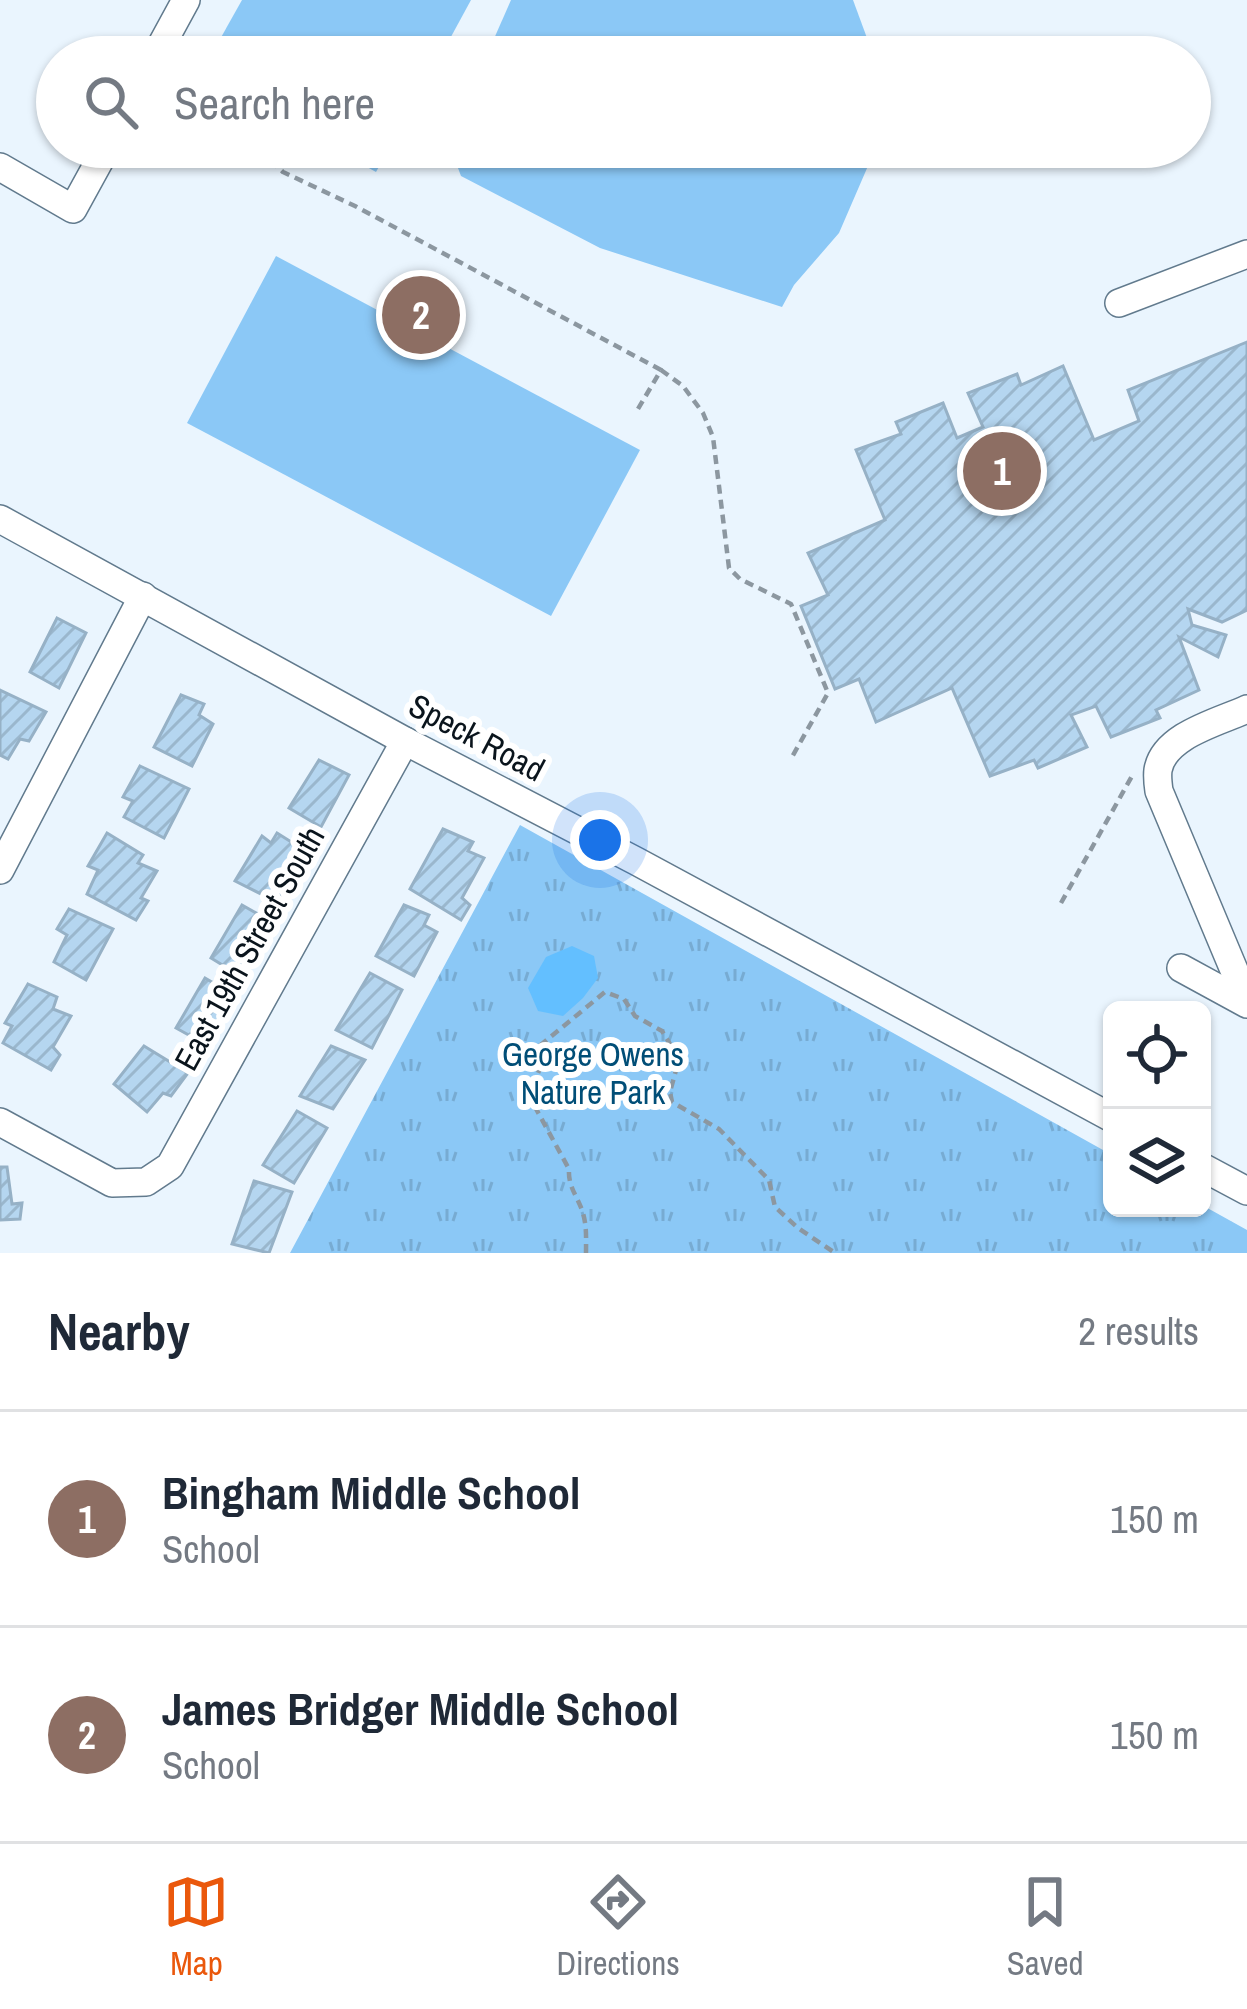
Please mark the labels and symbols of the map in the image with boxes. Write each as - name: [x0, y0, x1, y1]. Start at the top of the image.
- pin: 2: [382, 270, 460, 360]
- pin: 1: [963, 426, 1041, 516]
- street label: Speck Road: [402, 683, 552, 791]
- your location: [570, 810, 630, 870]
- street label: East 19th Street South: [164, 818, 334, 1078]
- park label: George Owens Nature Park: [502, 1032, 684, 1114]

